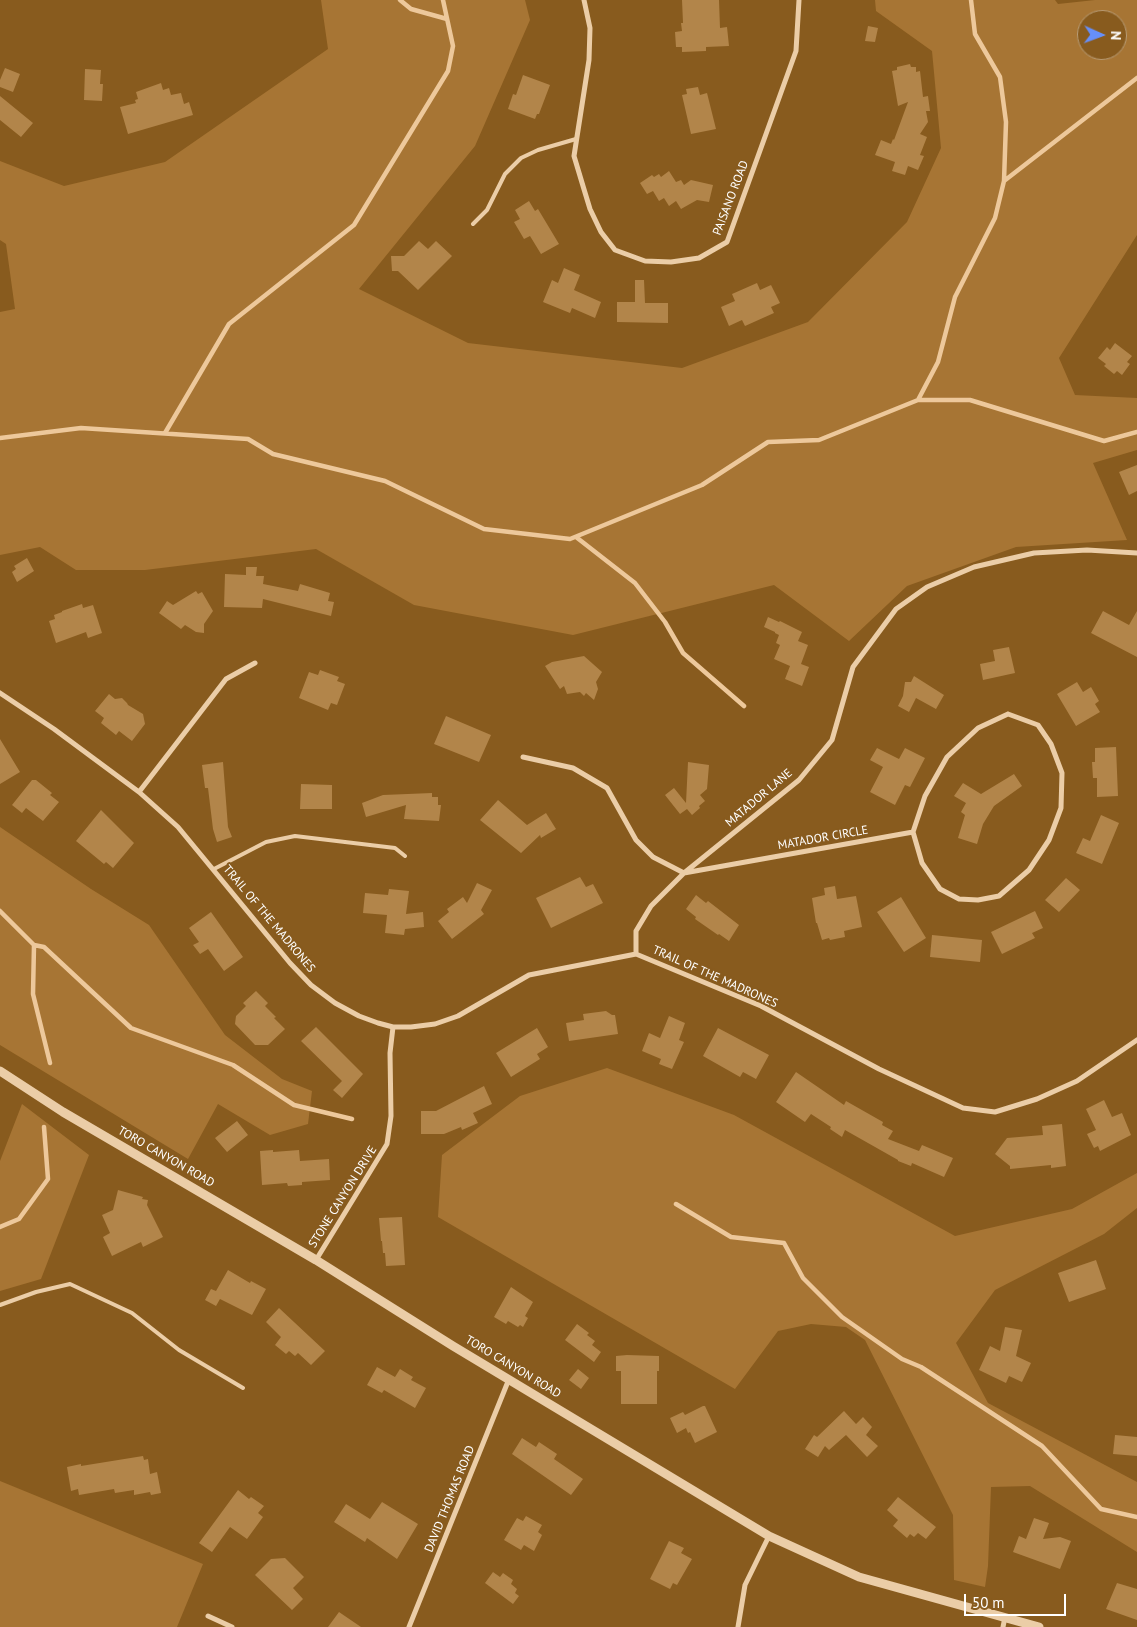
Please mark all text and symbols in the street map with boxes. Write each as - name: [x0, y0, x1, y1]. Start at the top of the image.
- north arrow: [1077, 10, 1127, 60]
- text: N: [1107, 31, 1125, 40]
- street label: PAISANO ROAD: [710, 159, 752, 237]
- street label: MATADOR LANE: [723, 766, 795, 830]
- street label: MATADOR CIRCLE: [777, 823, 869, 853]
- street label: TRAIL OF THE MADRONES: [220, 862, 318, 976]
- street label: TRAIL OF THE MADRONES: [650, 943, 780, 1011]
- street label: TORO CANYON ROAD: [115, 1124, 217, 1190]
- street label: STONE CANYON DRIVE: [306, 1143, 380, 1251]
- street label: TORO CANYON ROAD: [463, 1333, 563, 1401]
- street label: DAVID THOMAS ROAD: [422, 1444, 478, 1554]
- scale bar: [967, 1584, 1070, 1616]
- text: 50 m: [972, 1593, 1005, 1612]

